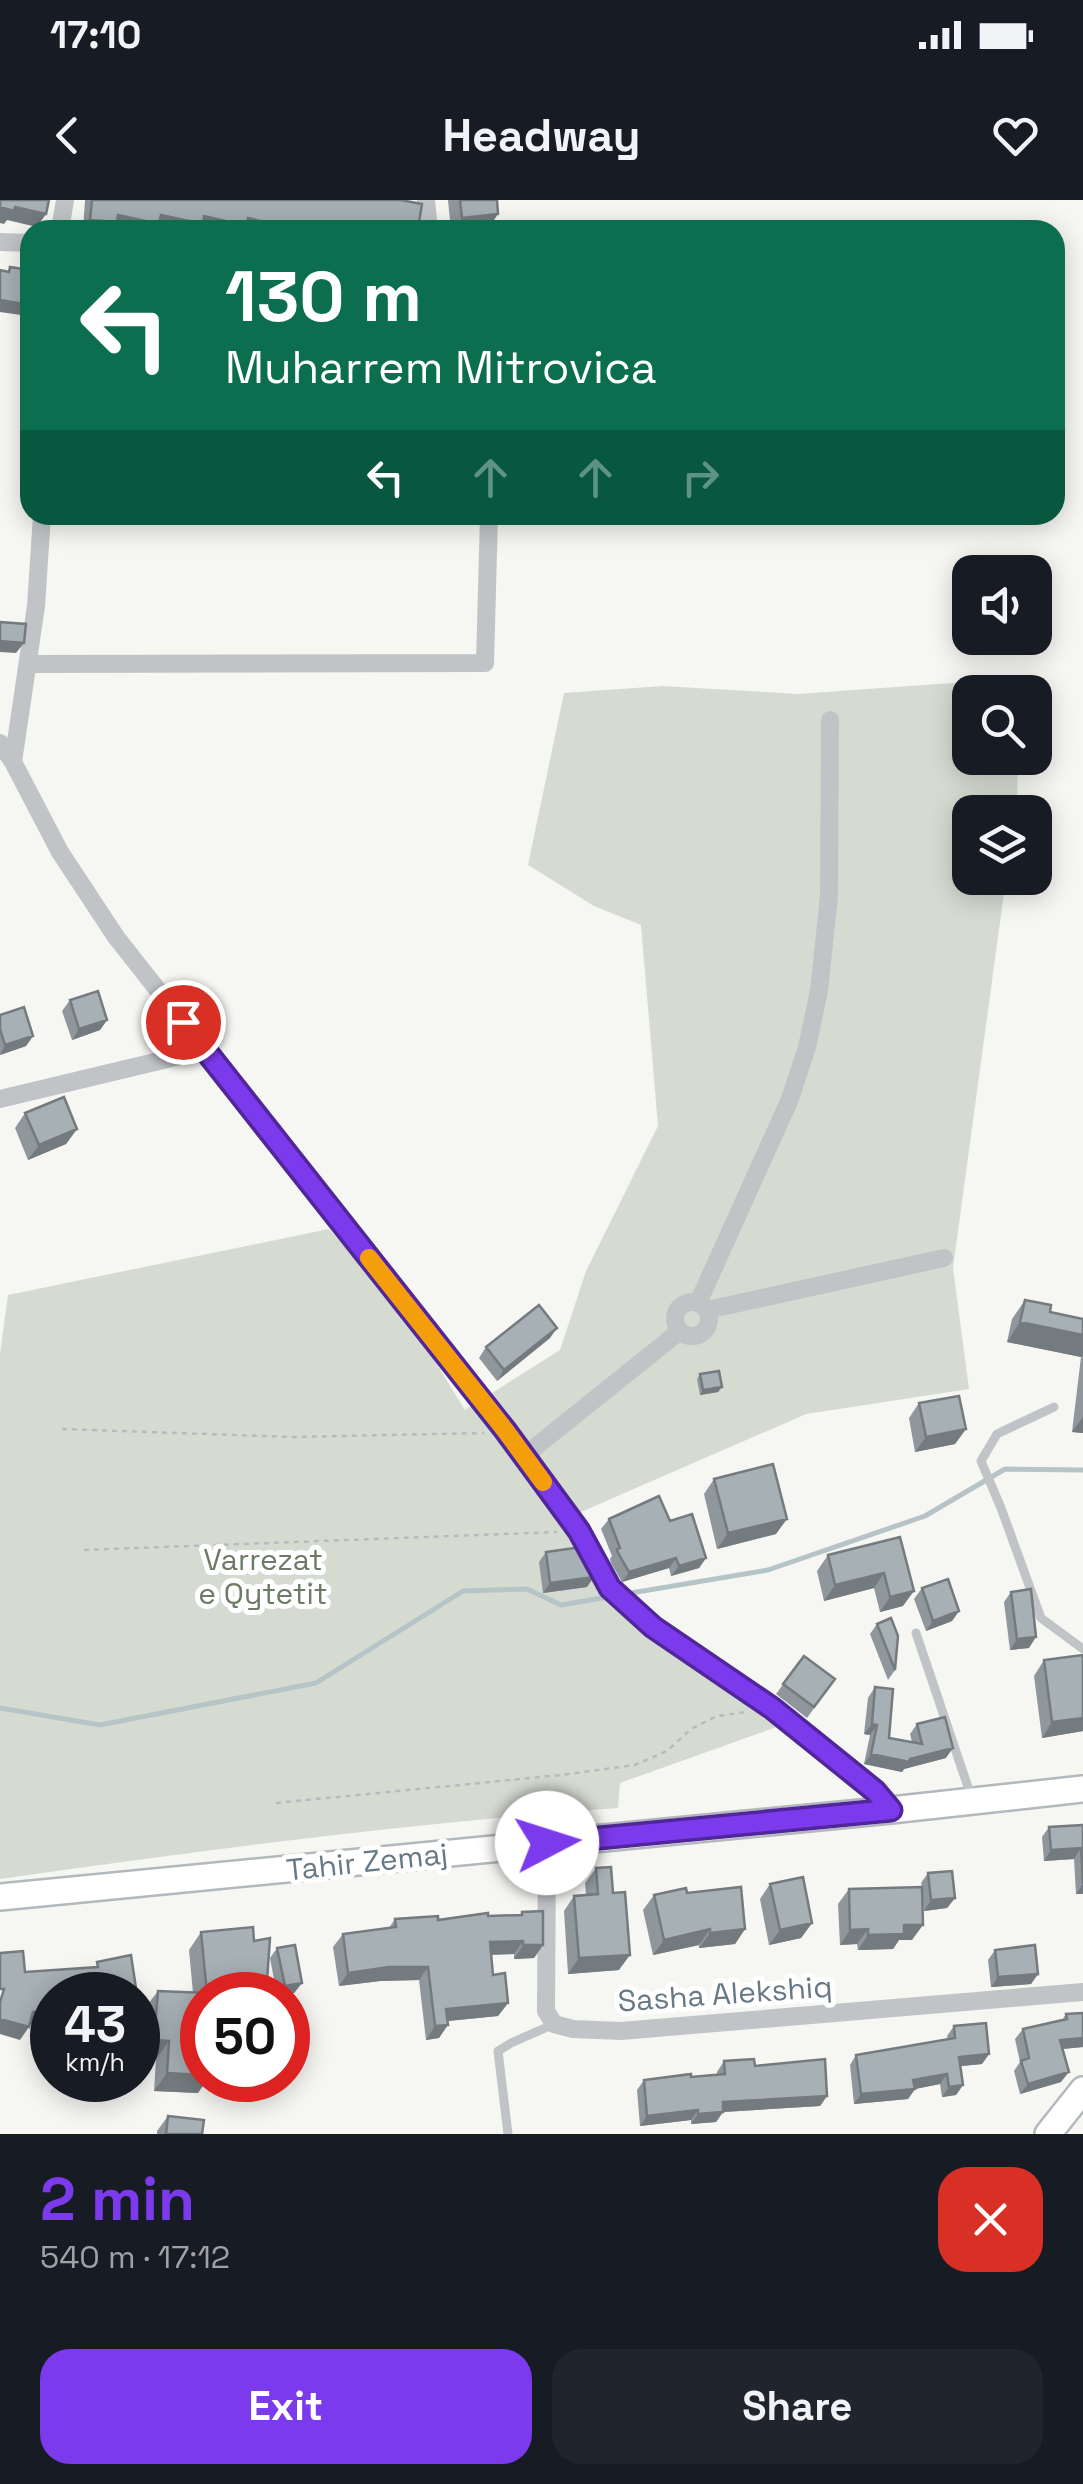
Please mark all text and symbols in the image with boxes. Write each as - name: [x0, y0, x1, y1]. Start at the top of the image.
- text: 17:10: [50, 11, 141, 59]
- text: Headway: [442, 107, 641, 164]
- icon: back: [40, 108, 95, 163]
- icon: heart: [988, 108, 1043, 163]
- text: 130 m: [225, 252, 422, 341]
- icon: left: [60, 260, 190, 390]
- text: Muharrem Mitrovica: [225, 339, 657, 396]
- icon: left: [358, 450, 413, 505]
- icon: ahead: [463, 450, 518, 505]
- icon: ahead: [568, 450, 623, 505]
- icon: right: [673, 450, 728, 505]
- map controls: [952, 555, 1052, 895]
- button: sound: [952, 555, 1052, 655]
- button: search: [952, 675, 1052, 775]
- button: layers: [952, 795, 1052, 895]
- pin: [141, 980, 226, 1065]
- icon: arrive: [156, 995, 211, 1050]
- park label: Varrezat e Qytetit: [198, 1540, 328, 1613]
- position arrow: [495, 1791, 599, 1895]
- street label: Tahir Zemaj: [284, 1834, 450, 1889]
- street label: Sasha Alekshiq: [616, 1967, 834, 2020]
- speed limit sign: 50: [180, 1972, 310, 2102]
- text: 43: [64, 1993, 126, 2057]
- text: km/h: [65, 2046, 125, 2078]
- text: 2 min: [40, 2161, 195, 2238]
- button: close: [938, 2167, 1043, 2272]
- text: 540 m · 17:12: [40, 2237, 230, 2277]
- button: Exit: [40, 2349, 532, 2464]
- button: Share: [552, 2349, 1043, 2464]

